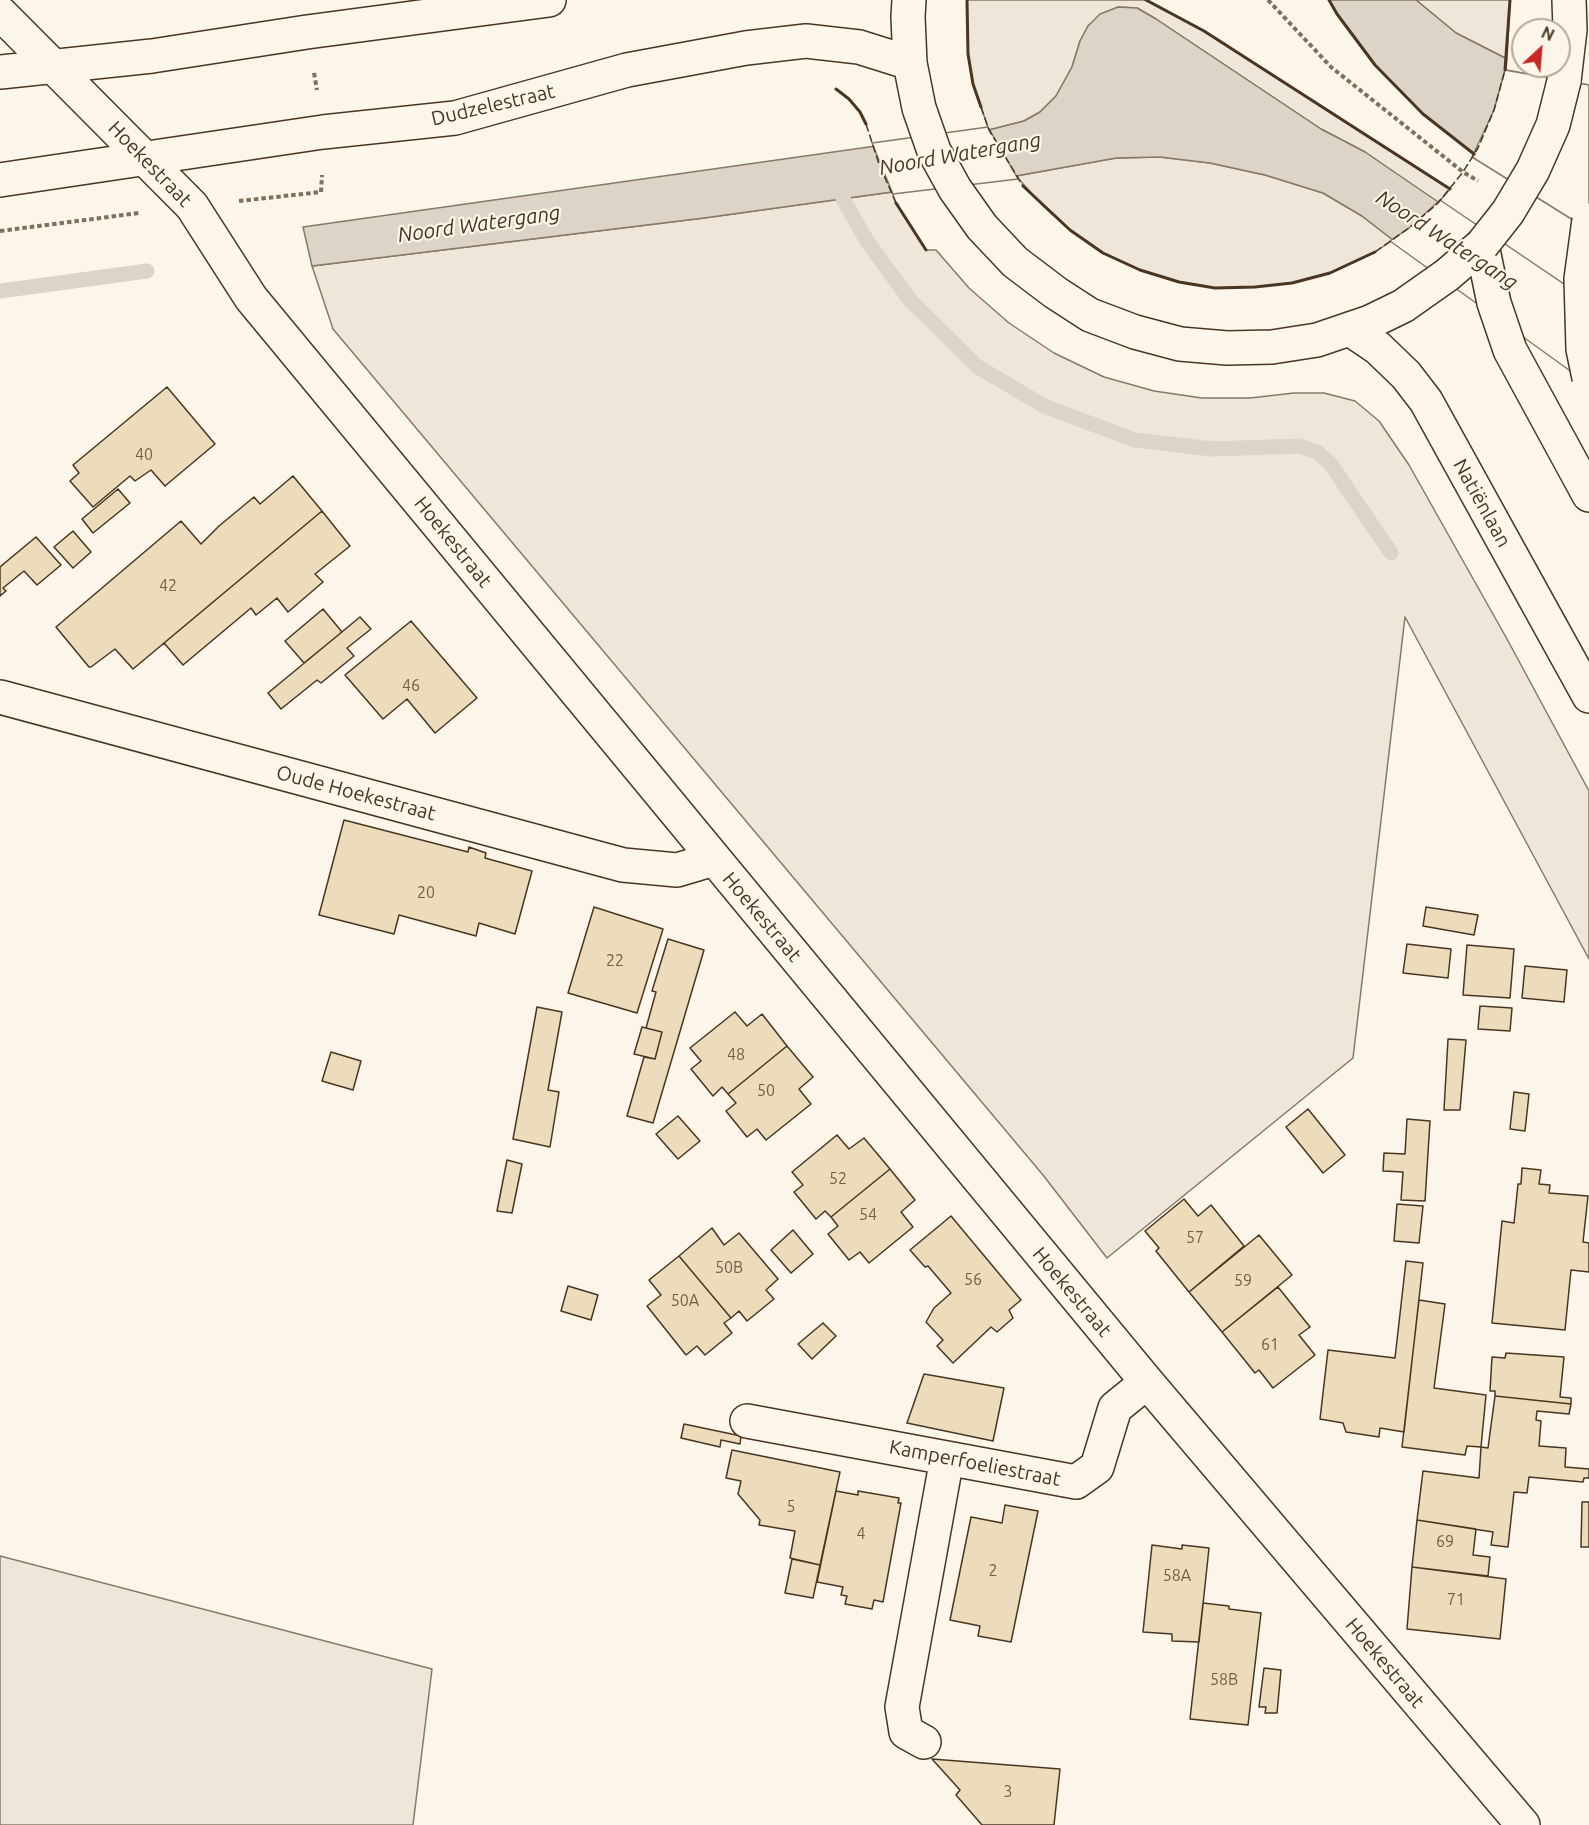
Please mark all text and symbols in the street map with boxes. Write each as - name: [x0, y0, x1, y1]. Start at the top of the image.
- north arrow: [1511, 18, 1571, 78]
- text: N: [1539, 23, 1557, 44]
- street label: Dudzelestraat: [429, 79, 557, 131]
- street label: Hoekestraat: [103, 116, 197, 212]
- water label: Noord Watergang: [877, 127, 1043, 181]
- water label: Noord Watergang: [1371, 185, 1523, 295]
- water label: Noord Watergang: [396, 200, 562, 248]
- house number: 40: [135, 445, 153, 465]
- street label: Natiënlaan: [1448, 455, 1516, 551]
- street label: Hoekestraat: [409, 492, 497, 592]
- house number: 42: [159, 576, 177, 596]
- house number: 46: [402, 676, 420, 696]
- street label: Oude Hoekestraat: [274, 760, 438, 826]
- street label: Hoekestraat: [717, 867, 807, 967]
- house number: 20: [417, 883, 435, 903]
- house number: 22: [606, 951, 624, 971]
- house number: 48: [727, 1045, 745, 1065]
- house number: 50: [757, 1081, 775, 1101]
- house number: 52: [829, 1169, 847, 1189]
- house number: 54: [859, 1205, 877, 1225]
- house number: 57: [1186, 1228, 1204, 1248]
- street label: Hoekestraat: [1027, 1242, 1117, 1342]
- house number: 50B: [715, 1258, 743, 1278]
- house number: 56: [964, 1270, 982, 1290]
- house number: 59: [1234, 1271, 1252, 1291]
- house number: 50A: [671, 1291, 699, 1311]
- house number: 61: [1261, 1335, 1279, 1355]
- street label: Kamperfoeliestraat: [887, 1435, 1063, 1491]
- house number: 5: [786, 1497, 796, 1517]
- house number: 4: [856, 1524, 866, 1544]
- house number: 69: [1436, 1532, 1454, 1552]
- house number: 2: [988, 1561, 998, 1581]
- house number: 58A: [1163, 1566, 1191, 1586]
- house number: 71: [1447, 1590, 1465, 1610]
- street label: Hoekestraat: [1340, 1613, 1430, 1713]
- house number: 58B: [1210, 1670, 1238, 1690]
- house number: 3: [1003, 1782, 1013, 1802]

